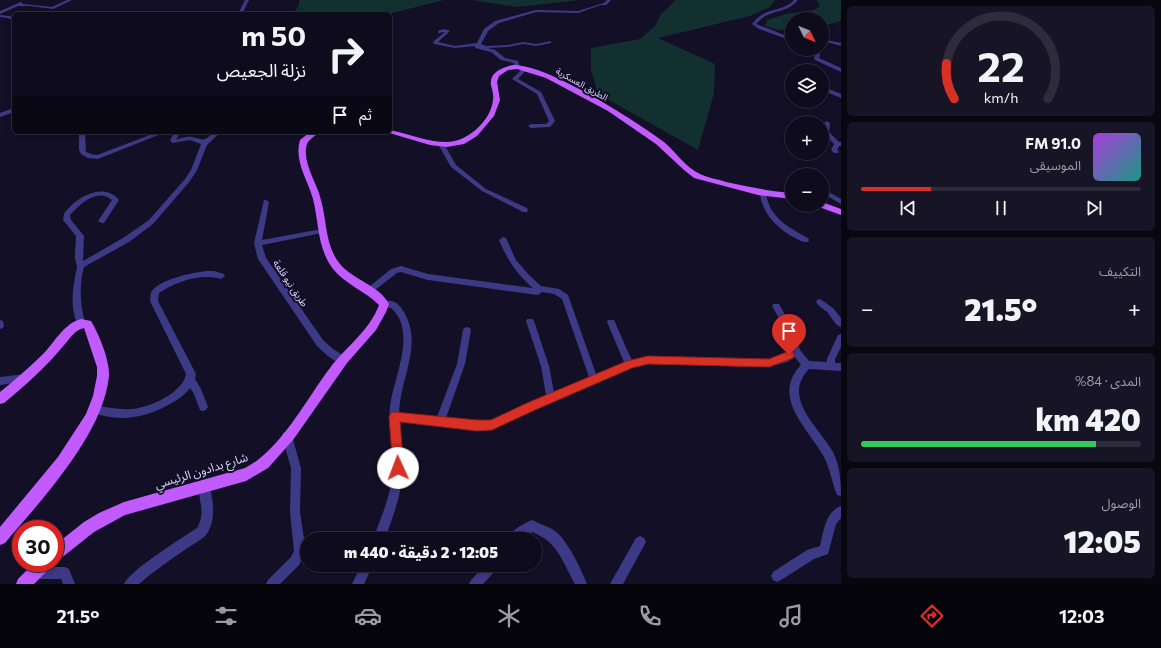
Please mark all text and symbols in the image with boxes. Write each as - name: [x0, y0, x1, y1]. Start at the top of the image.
- north arrow: [785, 12, 829, 56]
- map controls: [785, 12, 829, 212]
- text: 50 m: [241, 18, 306, 52]
- icon: right: [320, 28, 372, 80]
- text: 22: [977, 40, 1025, 91]
- text: نزلة الجعيص: [217, 59, 306, 81]
- button: layers: [785, 64, 829, 108]
- street label: الطريق العسكرية: [554, 65, 610, 104]
- text: km/h: [984, 87, 1018, 105]
- icon: arrive: [329, 104, 351, 126]
- text: ثم: [359, 105, 372, 123]
- button: +: [785, 116, 829, 160]
- text: 91.0 FM: [1025, 134, 1081, 152]
- text: الموسيقى: [1030, 157, 1081, 173]
- button: −: [785, 168, 829, 212]
- icon: previous: [897, 197, 919, 219]
- icon: pause: [990, 197, 1012, 219]
- icon: next: [1083, 197, 1105, 219]
- street label: طريق نيو قلعة: [270, 257, 311, 309]
- text: التكييف: [1099, 263, 1141, 279]
- text: 21.5°: [964, 290, 1037, 327]
- text: −: [861, 295, 874, 322]
- text: +: [1128, 295, 1141, 322]
- pin: [772, 314, 806, 355]
- icon: arrive: [778, 320, 800, 342]
- text: المدى · 84%: [1075, 373, 1141, 389]
- text: 420 km: [1036, 400, 1141, 437]
- position arrow: [377, 447, 419, 489]
- street label: شارع بدادون الرئيسي: [153, 449, 250, 494]
- text: الوصول: [1101, 495, 1141, 511]
- speed limit sign: 30: [12, 520, 64, 572]
- text: 12:05: [1063, 522, 1141, 559]
- text: 12:05 · 2 دقيقة · 440 m: [344, 543, 498, 561]
- icon: filters: [212, 602, 240, 630]
- icon: car: [354, 602, 382, 630]
- icon: climate: [495, 602, 523, 630]
- icon: phone: [636, 602, 664, 630]
- icon: music: [777, 602, 805, 630]
- icon: directions: [918, 602, 946, 630]
- text: 21.5°: [57, 605, 99, 627]
- text: 12:03: [1059, 605, 1104, 627]

